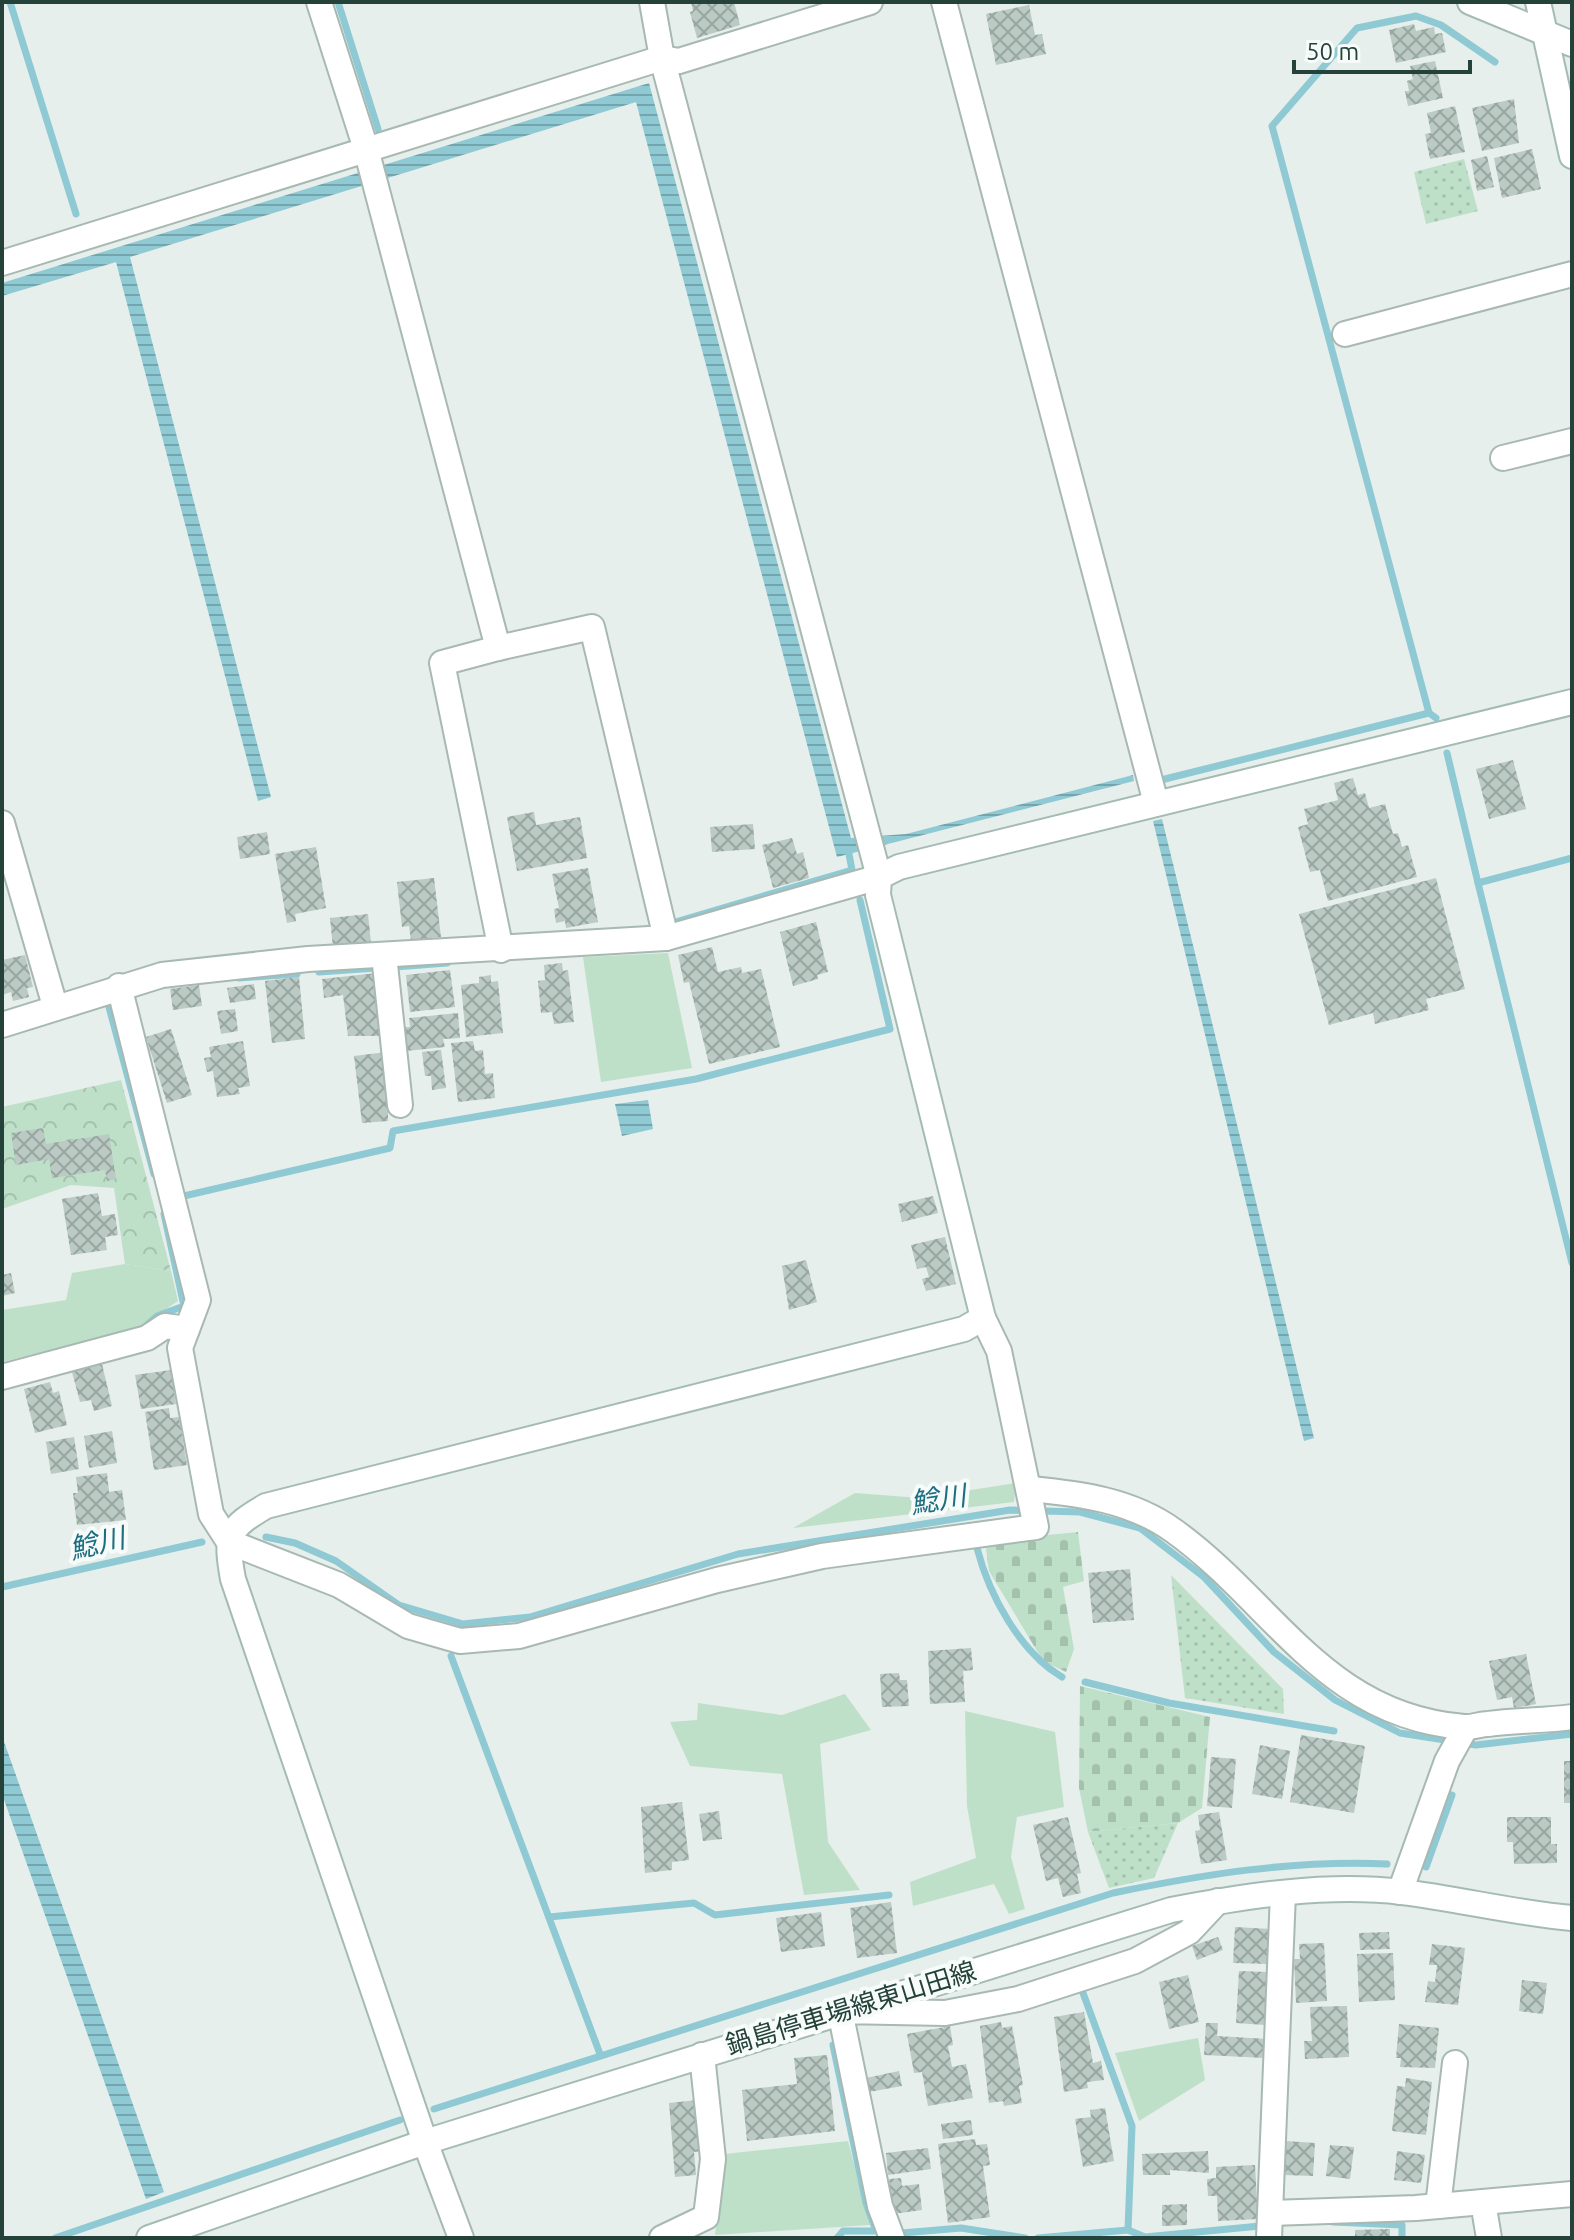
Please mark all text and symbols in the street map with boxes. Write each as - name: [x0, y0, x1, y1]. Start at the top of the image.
- scale bar: [1294, 24, 1470, 74]
- text: 50 m: [1306, 38, 1359, 65]
- water label: 鯰川: [908, 1478, 971, 1518]
- water label: 鯰川: [66, 1520, 131, 1564]
- street label: 鍋島停車場線東山田線: [722, 1956, 979, 2059]

